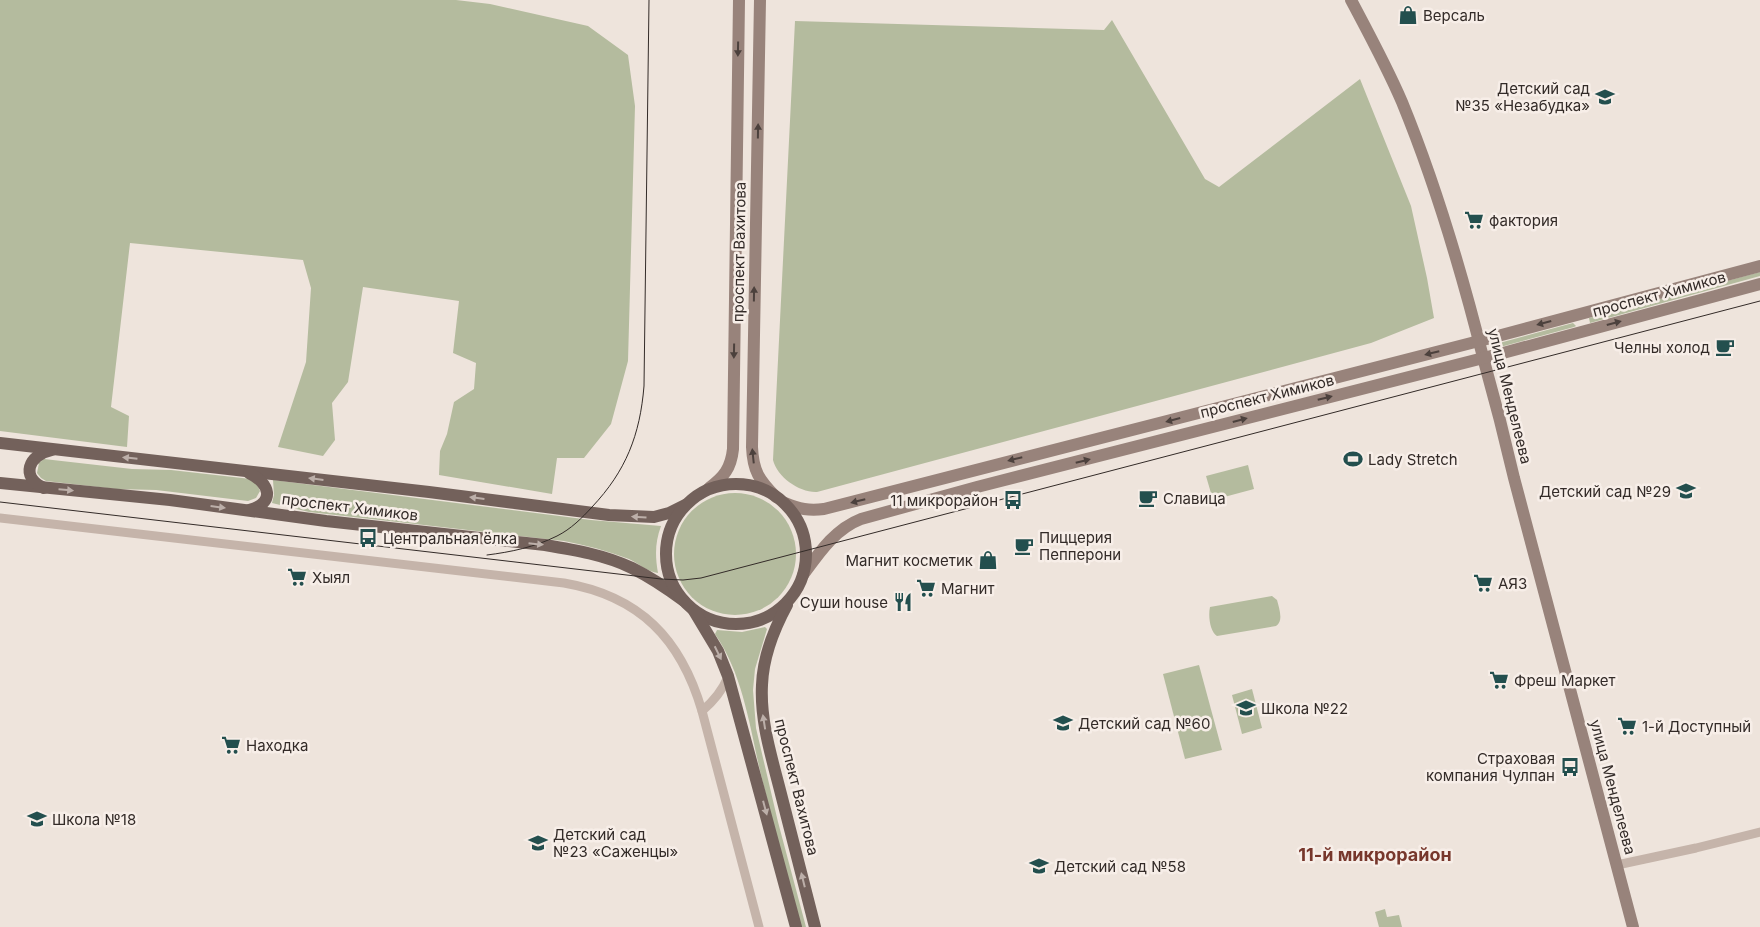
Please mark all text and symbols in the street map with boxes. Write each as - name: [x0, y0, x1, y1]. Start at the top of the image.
- shop icon: Версаль: [1397, 4, 1419, 26]
- place label: Версаль: [1423, 6, 1485, 25]
- one-way arrow: [734, 41, 742, 57]
- place label: Детский сад №35 «Незабудка»: [1455, 79, 1590, 115]
- school or university icon: Детский сад №35 «Незабудка»: [1594, 86, 1616, 108]
- one-way arrow: [754, 123, 762, 139]
- street label: проспект Вахитова: [728, 182, 750, 322]
- supermarket icon: фактория: [1463, 209, 1485, 231]
- place label: фактория: [1489, 211, 1558, 230]
- street label: проспект Химиков: [1590, 267, 1728, 321]
- one-way arrow: [751, 285, 759, 301]
- one-way arrow: [1536, 319, 1551, 327]
- one-way arrow: [1606, 319, 1621, 327]
- street label: улица Менделеева: [1484, 326, 1536, 466]
- cafe icon: Челны холод: [1714, 336, 1736, 358]
- place label: Челны холод: [1614, 338, 1710, 357]
- one-way arrow: [730, 343, 738, 359]
- one-way arrow: [1425, 349, 1440, 357]
- street label: проспект Химиков: [1198, 370, 1336, 422]
- one-way arrow: [1318, 394, 1333, 402]
- one-way arrow: [1166, 416, 1181, 424]
- one-way arrow: [1232, 416, 1247, 424]
- one-way arrow: [749, 448, 757, 464]
- sports icon: Lady Stretch: [1342, 448, 1364, 470]
- place label: Lady Stretch: [1368, 450, 1458, 469]
- one-way arrow: [122, 454, 138, 462]
- one-way arrow: [1008, 455, 1023, 463]
- one-way arrow: [1075, 456, 1090, 464]
- one-way arrow: [308, 475, 324, 483]
- school or university icon: Детский сад №29: [1675, 480, 1697, 502]
- place label: Детский сад №29: [1539, 482, 1671, 501]
- one-way arrow: [58, 487, 74, 495]
- cafe icon: Славица: [1137, 487, 1159, 509]
- street label: проспект Химиков: [281, 489, 419, 525]
- bus stop icon: 11 микрорайон: [1002, 489, 1024, 511]
- place label: Славица: [1163, 489, 1226, 508]
- place label: 11 микрорайон: [890, 491, 998, 510]
- one-way arrow: [469, 494, 485, 502]
- one-way arrow: [851, 497, 866, 505]
- one-way arrow: [211, 503, 227, 511]
- one-way arrow: [631, 512, 647, 520]
- bus stop icon: Центральная ёлка: [357, 527, 379, 549]
- place label: Пиццерия Пепперони: [1039, 528, 1121, 564]
- place label: Центральная ёлка: [383, 529, 517, 548]
- cafe icon: Пиццерия Пепперони: [1013, 535, 1035, 557]
- one-way arrow: [528, 541, 544, 549]
- shop icon: Магнит косметик: [977, 549, 999, 571]
- place label: Магнит косметик: [845, 551, 973, 570]
- supermarket icon: Хыял: [286, 566, 308, 588]
- place label: Хыял: [312, 568, 350, 587]
- supermarket icon: АЯЗ: [1472, 572, 1494, 594]
- place label: АЯЗ: [1498, 574, 1527, 593]
- supermarket icon: Магнит: [915, 577, 937, 599]
- place label: Магнит: [941, 579, 994, 598]
- restaurant icon: Суши house: [892, 591, 914, 613]
- place label: Суши house: [800, 593, 888, 612]
- one-way arrow: [714, 646, 722, 660]
- supermarket icon: Фреш Маркет: [1488, 669, 1510, 691]
- place label: Фреш Маркет: [1514, 671, 1616, 690]
- school or university icon: Школа №22: [1235, 697, 1257, 719]
- place label: Школа №22: [1261, 699, 1348, 718]
- school or university icon: Детский сад №60: [1052, 712, 1074, 734]
- one-way arrow: [760, 714, 768, 730]
- place label: Детский сад №60: [1078, 714, 1210, 733]
- supermarket icon: 1-й Доступный: [1616, 715, 1638, 737]
- street label: проспект Вахитова: [771, 717, 823, 857]
- street label: улица Менделеева: [1586, 717, 1640, 857]
- place label: 1-й Доступный: [1642, 717, 1751, 736]
- supermarket icon: Находка: [220, 734, 242, 756]
- place label: Находка: [246, 736, 308, 755]
- place label: Страховая компания Чулпан: [1426, 749, 1555, 785]
- bus stop icon: Страховая компания Чулпан: [1559, 756, 1581, 778]
- one-way arrow: [761, 801, 769, 816]
- school or university icon: Школа №18: [26, 808, 48, 830]
- place label: Школа №18: [52, 810, 136, 829]
- place label: Детский сад №23 «Саженцы»: [553, 825, 678, 861]
- school or university icon: Детский сад №23 «Саженцы»: [527, 832, 549, 854]
- district label: 11-й микрорайон: [1298, 844, 1452, 865]
- school or university icon: Детский сад №58: [1028, 855, 1050, 877]
- place label: Детский сад №58: [1054, 857, 1186, 876]
- one-way arrow: [799, 872, 807, 887]

